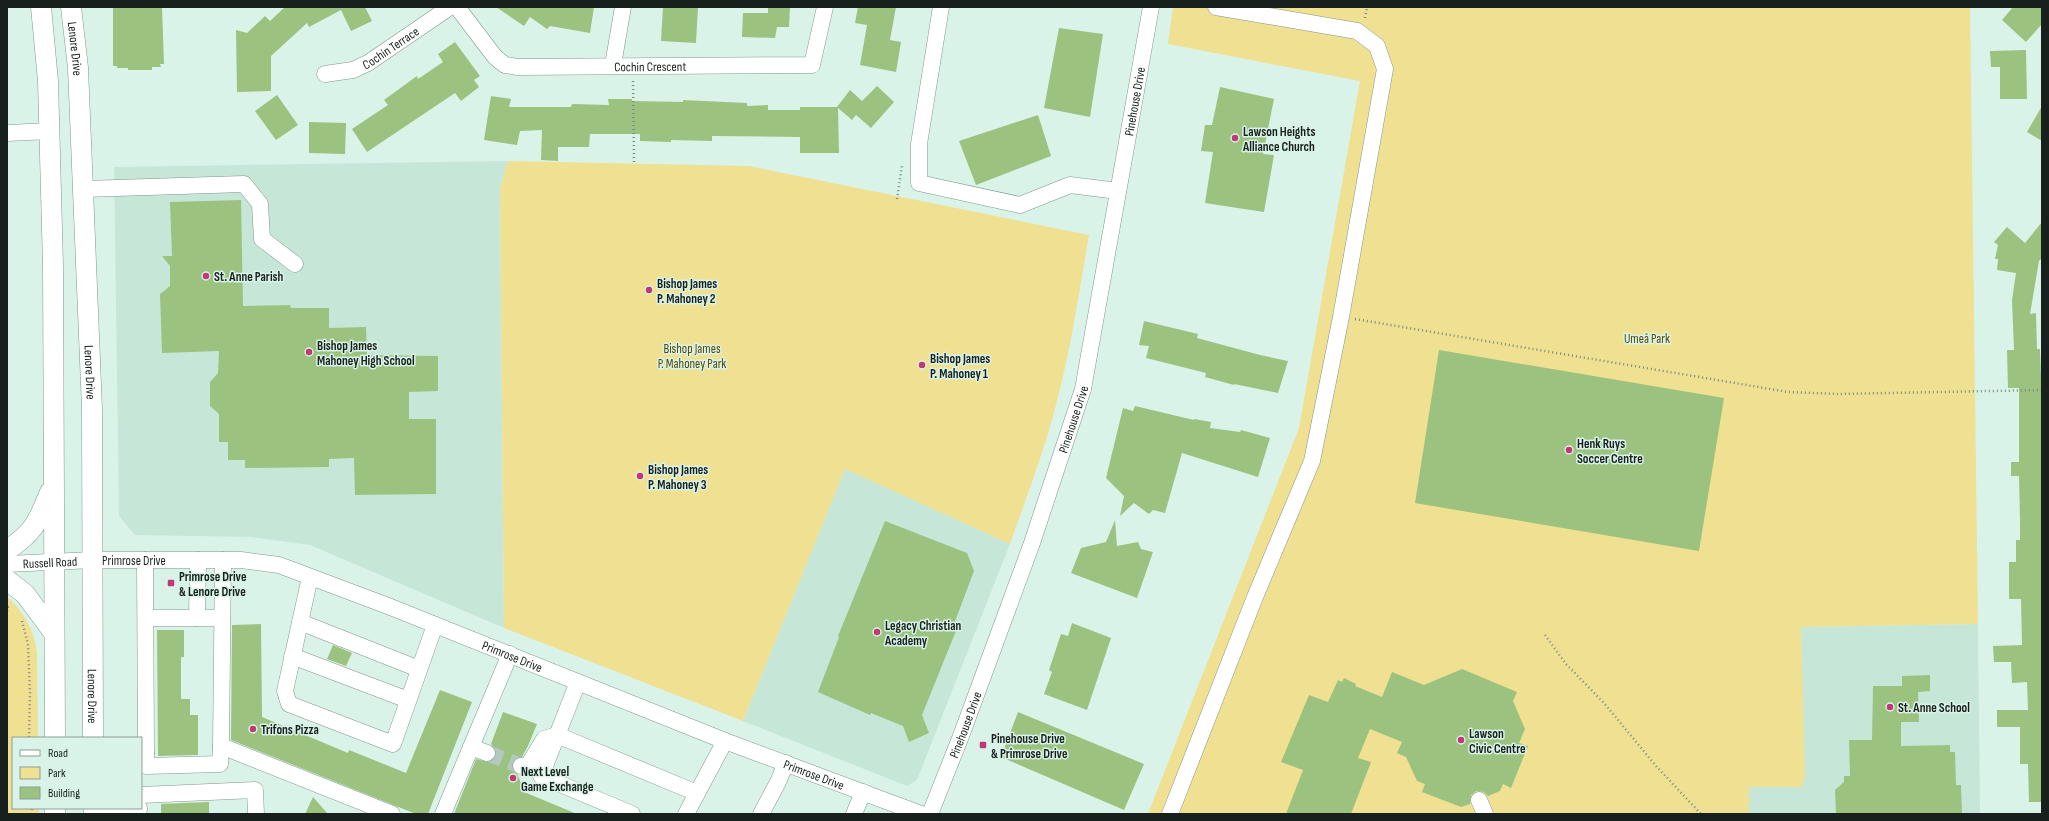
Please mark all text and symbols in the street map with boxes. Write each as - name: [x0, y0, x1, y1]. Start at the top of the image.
- street label: Lenore Drive: [64, 21, 85, 76]
- street label: Cochin Terrace: [360, 24, 422, 73]
- street label: Cochin Crescent: [614, 59, 686, 75]
- street label: Pinehouse Drive: [1121, 66, 1149, 137]
- place label: Lawson Heights Alliance Church: [1242, 124, 1315, 155]
- marker: Lawson Heights Alliance Church: [1230, 133, 1240, 143]
- place label: St. Anne Parish: [214, 269, 284, 285]
- marker: St. Anne Parish: [201, 271, 211, 281]
- place label: Bishop James P. Mahoney 2: [657, 276, 717, 307]
- marker: Bishop James P. Mahoney 2: [644, 285, 654, 295]
- park label: Umeå Park: [1624, 331, 1670, 347]
- place label: Bishop James Mahoney High School: [317, 338, 415, 369]
- park label: Bishop James P. Mahoney Park: [658, 341, 726, 372]
- street label: Lenore Drive: [80, 345, 99, 400]
- marker: Bishop James Mahoney High School: [304, 347, 314, 357]
- place label: Bishop James P. Mahoney 1: [930, 351, 990, 382]
- marker: Bishop James P. Mahoney 1: [917, 360, 927, 370]
- street label: Pinehouse Drive: [1055, 385, 1092, 455]
- place label: Henk Ruys Soccer Centre: [1577, 436, 1643, 467]
- marker: Henk Ruys Soccer Centre: [1564, 445, 1574, 455]
- place label: Bishop James P. Mahoney 3: [648, 462, 708, 493]
- marker: Bishop James P. Mahoney 3: [635, 471, 645, 481]
- street label: Primrose Drive: [102, 553, 166, 569]
- street label: Russell Road: [22, 554, 78, 572]
- place label: Primrose Drive & Lenore Drive: [179, 569, 247, 600]
- marker: Primrose Drive & Lenore Drive: [166, 578, 176, 588]
- place label: Legacy Christian Academy: [884, 618, 961, 649]
- marker: Legacy Christian Academy: [872, 627, 882, 637]
- street label: Primrose Drive: [480, 638, 545, 676]
- street label: Lenore Drive: [84, 669, 100, 724]
- street label: Pinehouse Drive: [946, 689, 986, 761]
- place label: St. Anne School: [1898, 700, 1970, 716]
- marker: St. Anne School: [1885, 702, 1895, 712]
- place label: Trifons Pizza: [261, 722, 319, 738]
- marker: Trifons Pizza: [248, 724, 258, 734]
- place label: Lawson Civic Centre: [1469, 726, 1526, 757]
- place label: Pinehouse Drive & Primrose Drive: [991, 731, 1068, 762]
- marker: Lawson Civic Centre: [1456, 735, 1466, 745]
- legend: [12, 737, 142, 809]
- marker: Pinehouse Drive & Primrose Drive: [978, 740, 988, 750]
- text: Road: [48, 746, 68, 761]
- street label: Primrose Drive: [781, 757, 846, 794]
- place label: Next Level Game Exchange: [521, 764, 594, 795]
- text: Park: [48, 766, 66, 781]
- marker: Next Level Game Exchange: [508, 773, 518, 783]
- text: Building: [48, 786, 80, 801]

